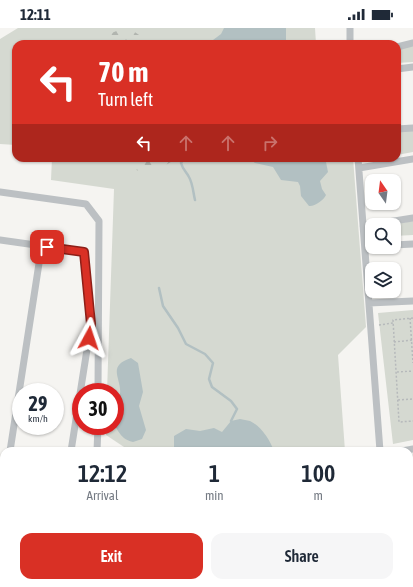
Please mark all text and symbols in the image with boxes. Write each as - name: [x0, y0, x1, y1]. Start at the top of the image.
- text: 12:11: [20, 6, 51, 23]
- icon: left: [32, 56, 84, 108]
- text: 70 m: [98, 56, 148, 88]
- text: Turn left: [98, 89, 153, 110]
- icon: left: [133, 132, 155, 154]
- icon: ahead: [175, 132, 197, 154]
- icon: ahead: [217, 132, 239, 154]
- icon: right: [259, 132, 281, 154]
- north arrow: [365, 174, 401, 210]
- map controls: [365, 174, 401, 298]
- button: search: [365, 218, 401, 254]
- pin: [30, 230, 64, 264]
- icon: arrive: [36, 236, 58, 258]
- button: layers: [365, 262, 401, 298]
- position arrow: [68, 317, 110, 359]
- speed limit sign: 30: [72, 383, 124, 435]
- text: 29: [29, 392, 47, 415]
- text: km/h: [28, 413, 48, 424]
- text: 12:12: [78, 460, 127, 487]
- text: 1: [209, 460, 220, 487]
- text: 100: [301, 460, 335, 487]
- text: Arrival: [87, 488, 118, 503]
- text: min: [205, 488, 224, 503]
- text: m: [314, 488, 323, 503]
- button: Exit: [20, 533, 203, 579]
- button: Share: [211, 533, 393, 579]

